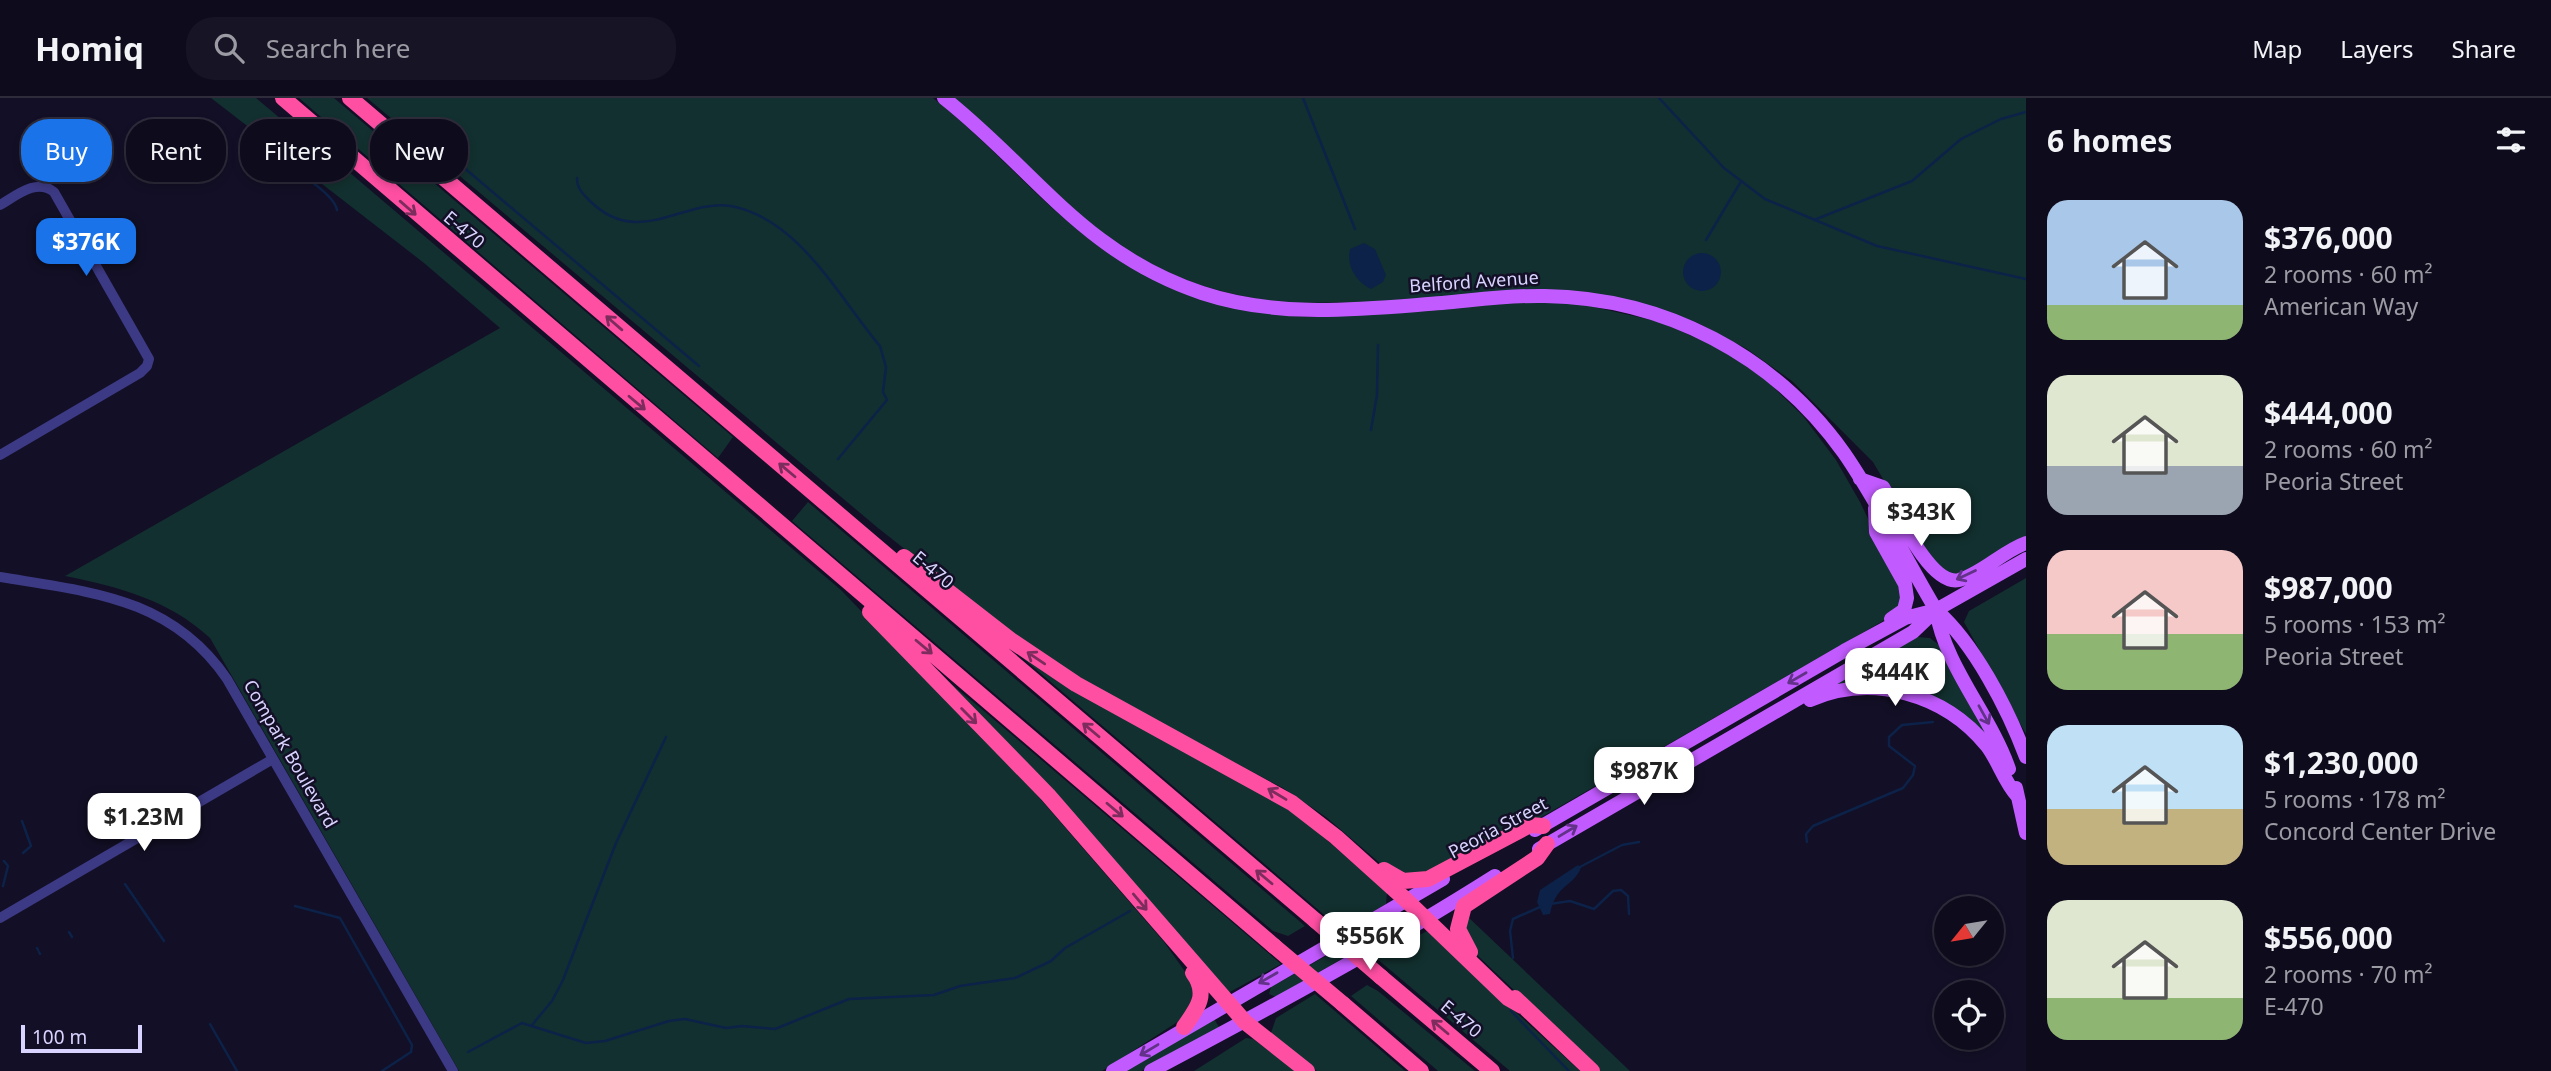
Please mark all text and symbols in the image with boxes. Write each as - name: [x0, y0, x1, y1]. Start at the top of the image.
- search box: [186, 17, 676, 80]
- text: Homiq: [35, 26, 144, 71]
- icon: search: [210, 29, 248, 67]
- text: Search here: [266, 30, 410, 66]
- text: Map: [2252, 32, 2302, 65]
- text: Layers: [2340, 32, 2414, 65]
- text: Share: [2452, 32, 2516, 65]
- chip: Buy: [21, 119, 112, 182]
- chip: Rent: [126, 119, 226, 182]
- chip: Filters: [240, 119, 356, 182]
- chip: New: [370, 119, 468, 182]
- text: 6 homes: [2047, 120, 2172, 161]
- icon: filters: [2492, 121, 2530, 159]
- one-way arrow: [398, 200, 416, 216]
- street label: E-470: [439, 205, 490, 253]
- text: $376,000: [2264, 217, 2393, 258]
- pin: $376K: [37, 218, 135, 278]
- text: $376K: [52, 225, 120, 257]
- icon: home: [2103, 228, 2187, 312]
- text: 2 rooms · 60 m²: [2264, 258, 2433, 290]
- street label: Belford Avenue: [1408, 265, 1539, 297]
- text: American Way: [2264, 290, 2418, 322]
- one-way arrow: [605, 315, 623, 331]
- text: $444,000: [2264, 392, 2393, 433]
- one-way arrow: [627, 395, 645, 411]
- icon: home: [2103, 403, 2187, 487]
- text: 2 rooms · 60 m²: [2264, 433, 2433, 465]
- one-way arrow: [779, 462, 797, 478]
- text: Peoria Street: [2264, 465, 2403, 497]
- pin: $343K: [1872, 489, 1970, 548]
- text: $343K: [1887, 495, 1955, 527]
- street label: E-470: [908, 545, 959, 593]
- text: $987,000: [2264, 567, 2393, 608]
- one-way arrow: [1956, 569, 1977, 582]
- icon: home: [2103, 578, 2187, 662]
- text: 5 rooms · 153 m²: [2264, 608, 2446, 640]
- one-way arrow: [914, 639, 932, 655]
- text: Peoria Street: [2264, 640, 2403, 672]
- pin: $444K: [1846, 648, 1944, 708]
- one-way arrow: [1027, 651, 1047, 665]
- text: $444K: [1861, 655, 1929, 687]
- one-way arrow: [1788, 671, 1808, 685]
- street label: Compark Boulevard: [239, 675, 343, 832]
- one-way arrow: [1977, 704, 1991, 724]
- one-way arrow: [961, 707, 978, 724]
- one-way arrow: [1082, 722, 1100, 737]
- text: $1,230,000: [2264, 742, 2418, 783]
- pin: $987K: [1595, 748, 1693, 807]
- icon: home: [2103, 753, 2187, 837]
- text: $987K: [1610, 754, 1678, 786]
- text: 5 rooms · 178 m²: [2264, 783, 2446, 815]
- one-way arrow: [1267, 787, 1287, 801]
- street label: Peoria Street: [1444, 791, 1552, 863]
- pin: $1.23M: [87, 794, 201, 853]
- text: $1.23M: [104, 800, 184, 832]
- one-way arrow: [1106, 802, 1124, 818]
- text: Concord Center Drive: [2264, 815, 2496, 847]
- one-way arrow: [1558, 824, 1578, 838]
- one-way arrow: [1255, 869, 1273, 885]
- one-way arrow: [1132, 892, 1148, 910]
- north arrow: [1934, 896, 2004, 966]
- map controls: [1934, 896, 2004, 1050]
- pin: $556K: [1321, 912, 1419, 972]
- text: $556,000: [2264, 917, 2393, 958]
- text: $556K: [1336, 919, 1404, 951]
- icon: home: [2103, 928, 2187, 1012]
- text: 2 rooms · 70 m²: [2264, 958, 2433, 990]
- one-way arrow: [1259, 971, 1279, 985]
- button: locate: [1934, 980, 2004, 1050]
- text: E-470: [2264, 990, 2324, 1022]
- street label: E-470: [1436, 994, 1487, 1042]
- one-way arrow: [1431, 1019, 1449, 1035]
- scale bar: [21, 1022, 142, 1054]
- text: 100 m: [32, 1024, 87, 1050]
- one-way arrow: [1139, 1043, 1159, 1057]

